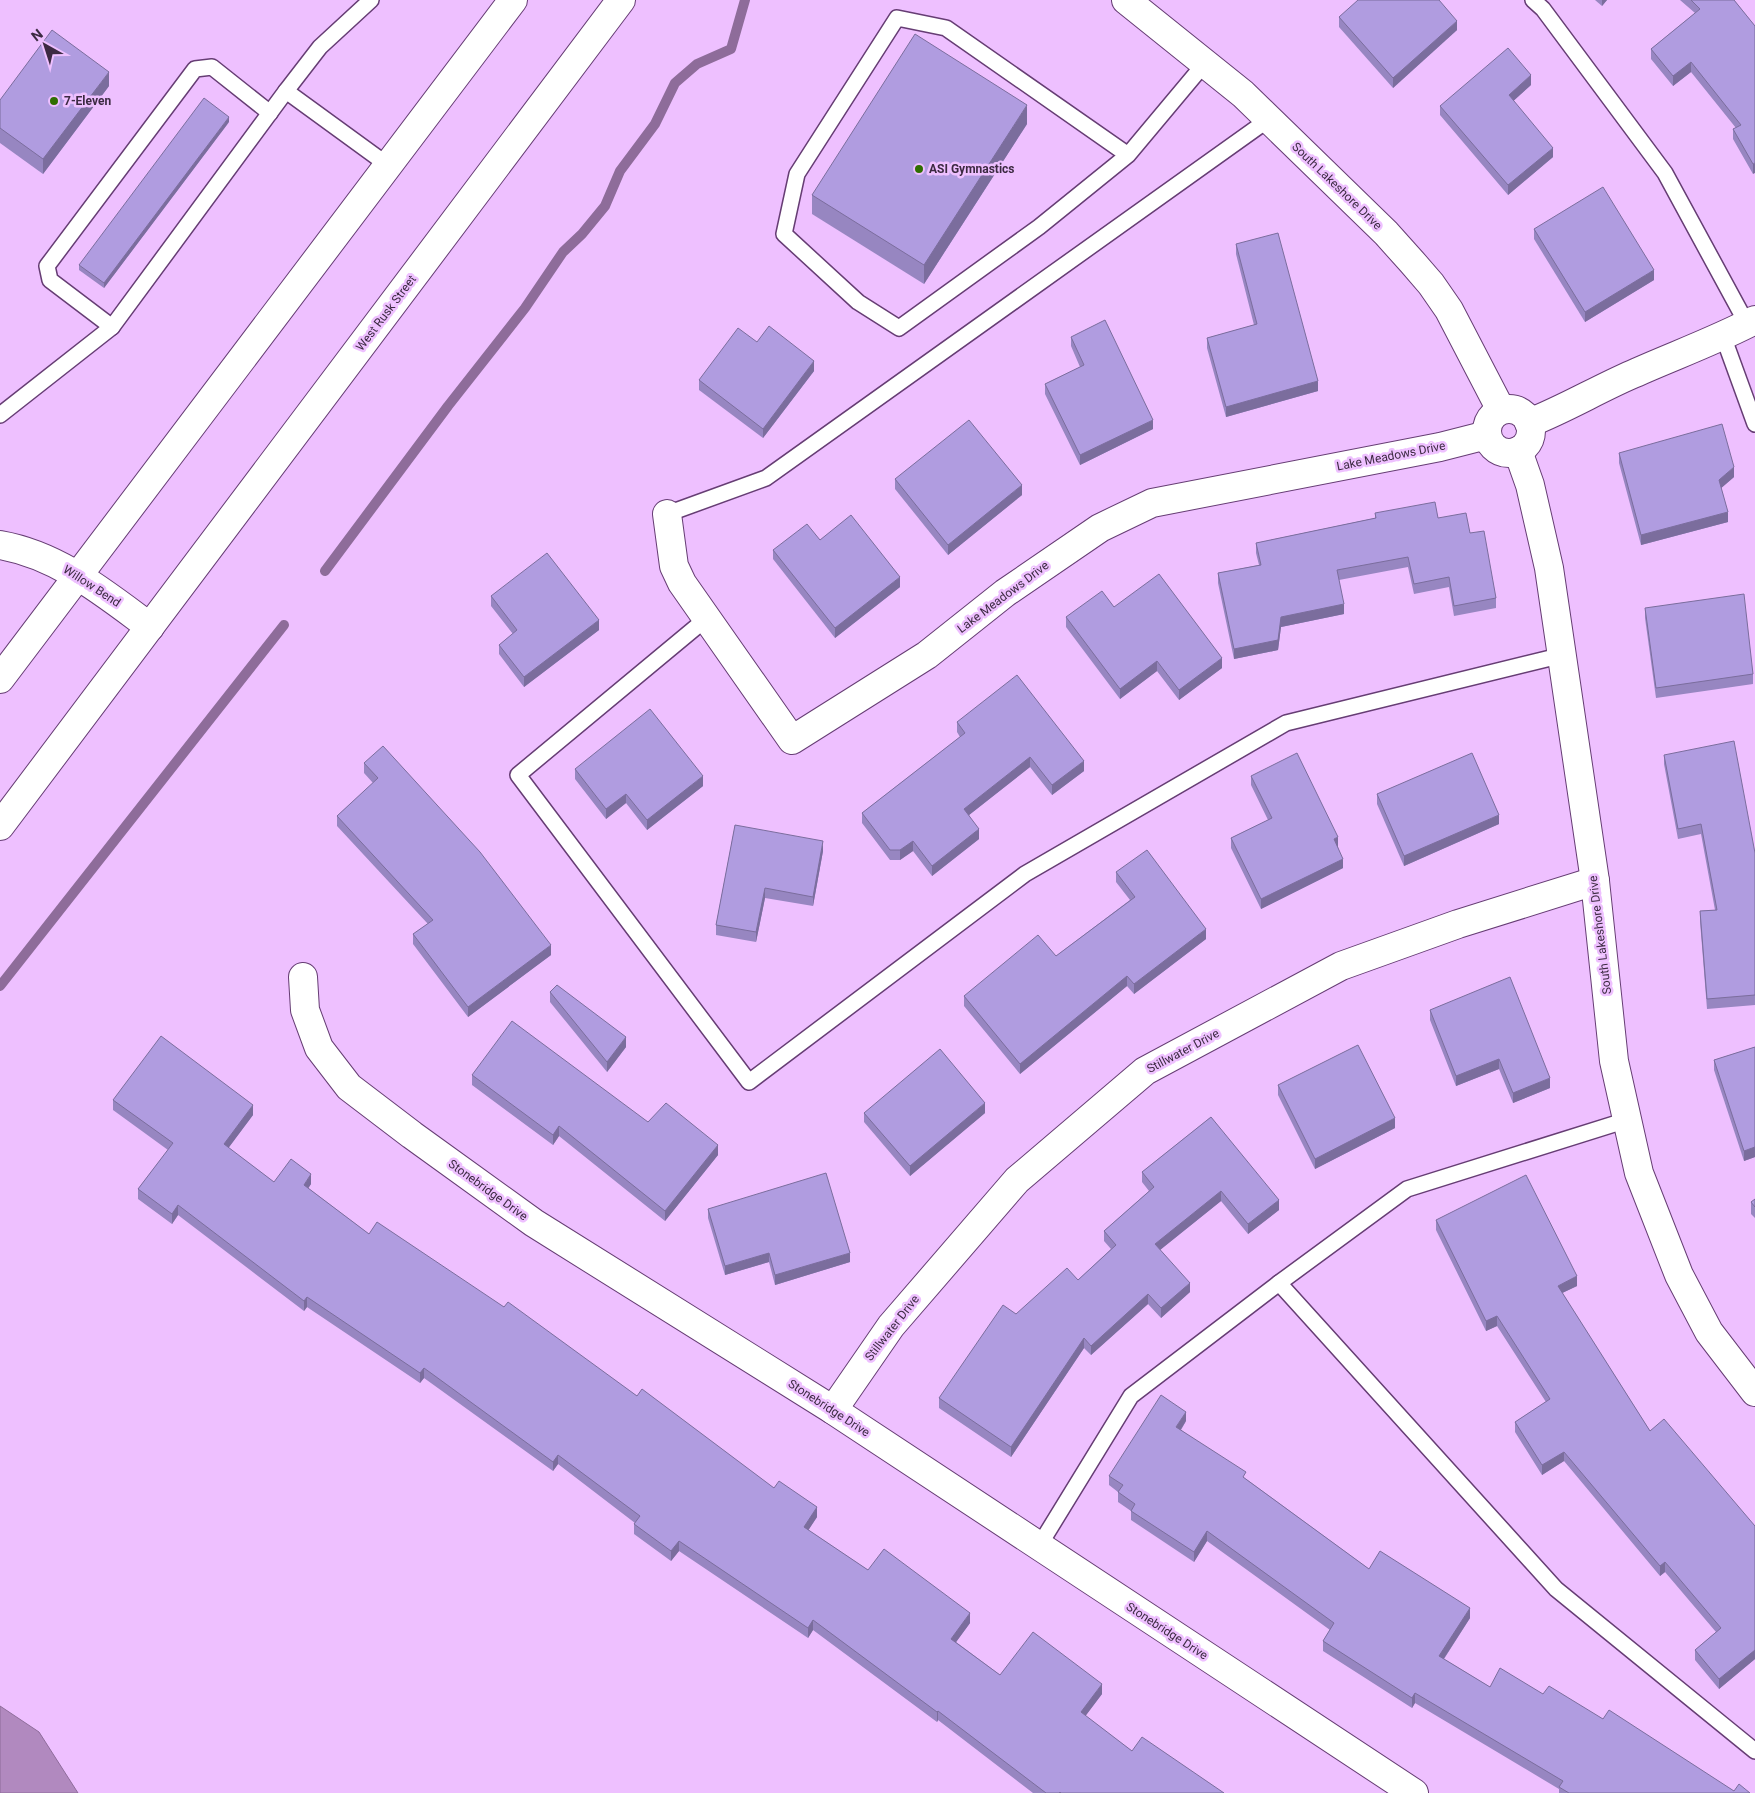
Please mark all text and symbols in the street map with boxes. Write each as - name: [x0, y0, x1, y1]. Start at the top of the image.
- north arrow: [20, 20, 70, 70]
- text: N: [28, 26, 46, 44]
- place label: 7-Eleven: [64, 94, 111, 108]
- marker: 7-Eleven: [48, 95, 60, 107]
- street label: South Lakeshore Drive: [1289, 140, 1385, 232]
- place label: ASI Gymnastics: [929, 162, 1015, 176]
- marker: ASI Gymnastics: [913, 163, 925, 175]
- street label: West Rusk Street: [353, 272, 419, 353]
- street label: Lake Meadows Drive: [1335, 439, 1447, 473]
- street label: Lake Meadows Drive: [955, 558, 1051, 636]
- street label: Willow Bend: [61, 562, 123, 610]
- street label: South Lakeshore Drive: [1586, 875, 1614, 995]
- street label: Stillwater Drive: [1145, 1026, 1221, 1076]
- street label: Stonebridge Drive: [446, 1157, 530, 1223]
- street label: Stillwater Drive: [862, 1292, 922, 1364]
- street label: Stonebridge Drive: [786, 1376, 872, 1440]
- street label: Stonebridge Drive: [1124, 1599, 1210, 1663]

